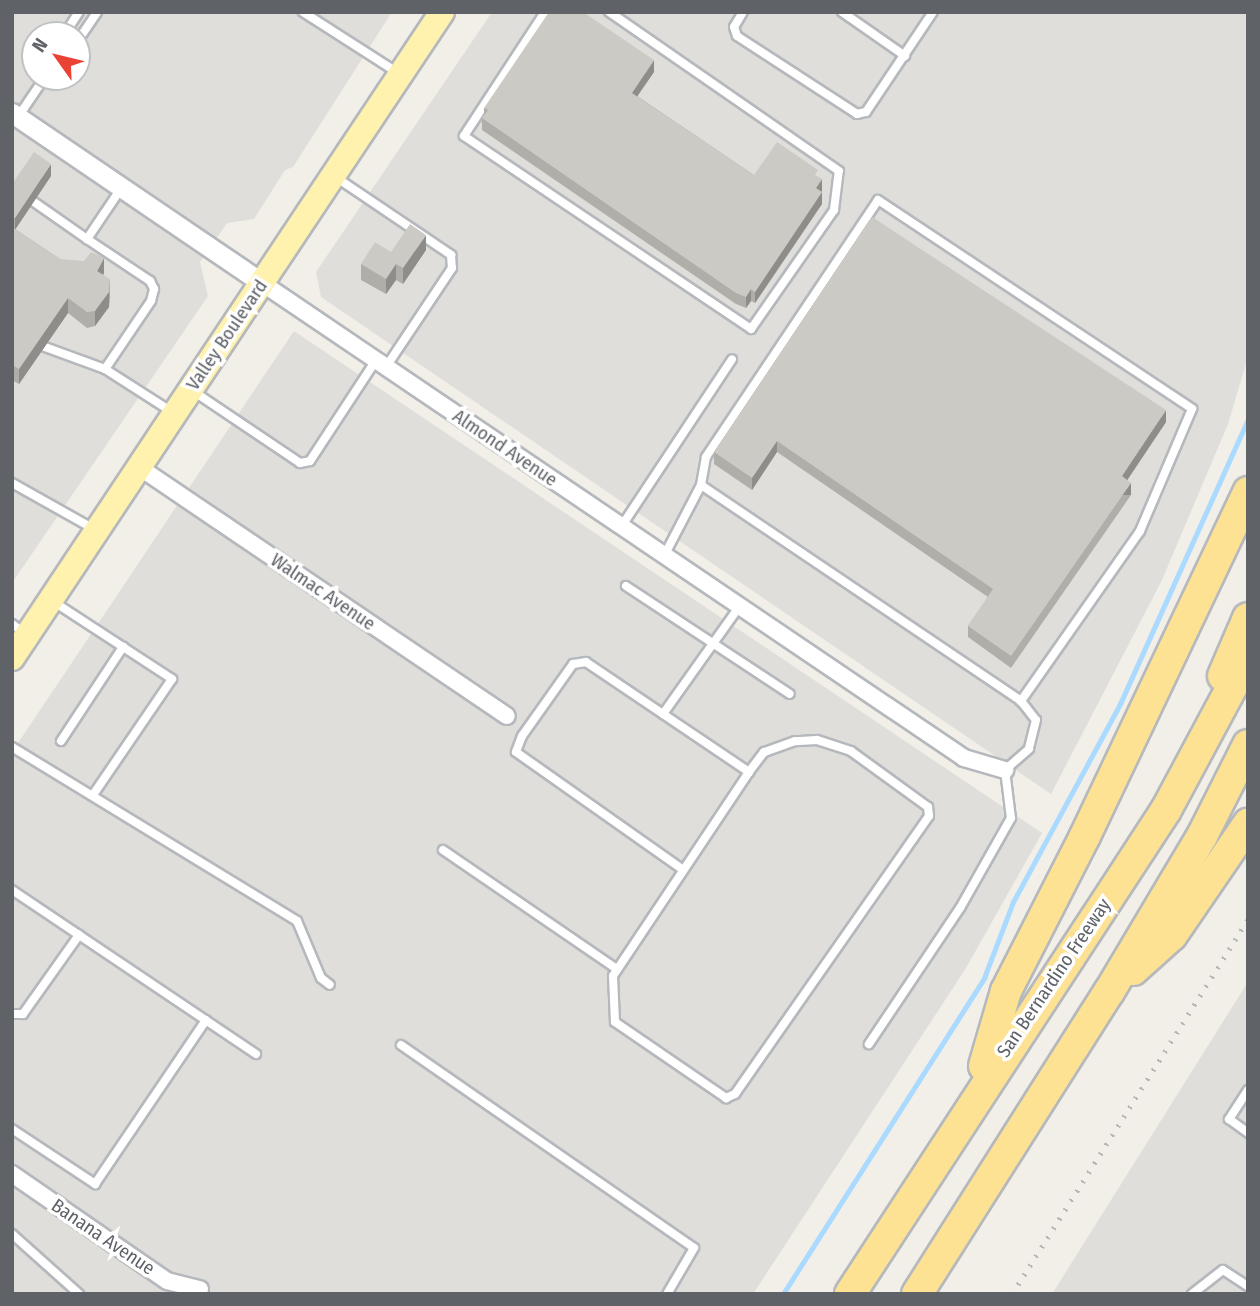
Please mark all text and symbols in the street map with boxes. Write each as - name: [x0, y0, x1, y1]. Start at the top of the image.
- north arrow: [21, 21, 91, 91]
- text: N: [27, 34, 53, 56]
- street label: Valley Boulevard: [182, 275, 272, 395]
- street label: Almond Avenue: [448, 405, 562, 491]
- street label: Walmac Avenue: [266, 549, 380, 635]
- street label: San Bernardino Freeway: [992, 894, 1116, 1062]
- street label: Banana Avenue: [47, 1194, 159, 1280]

